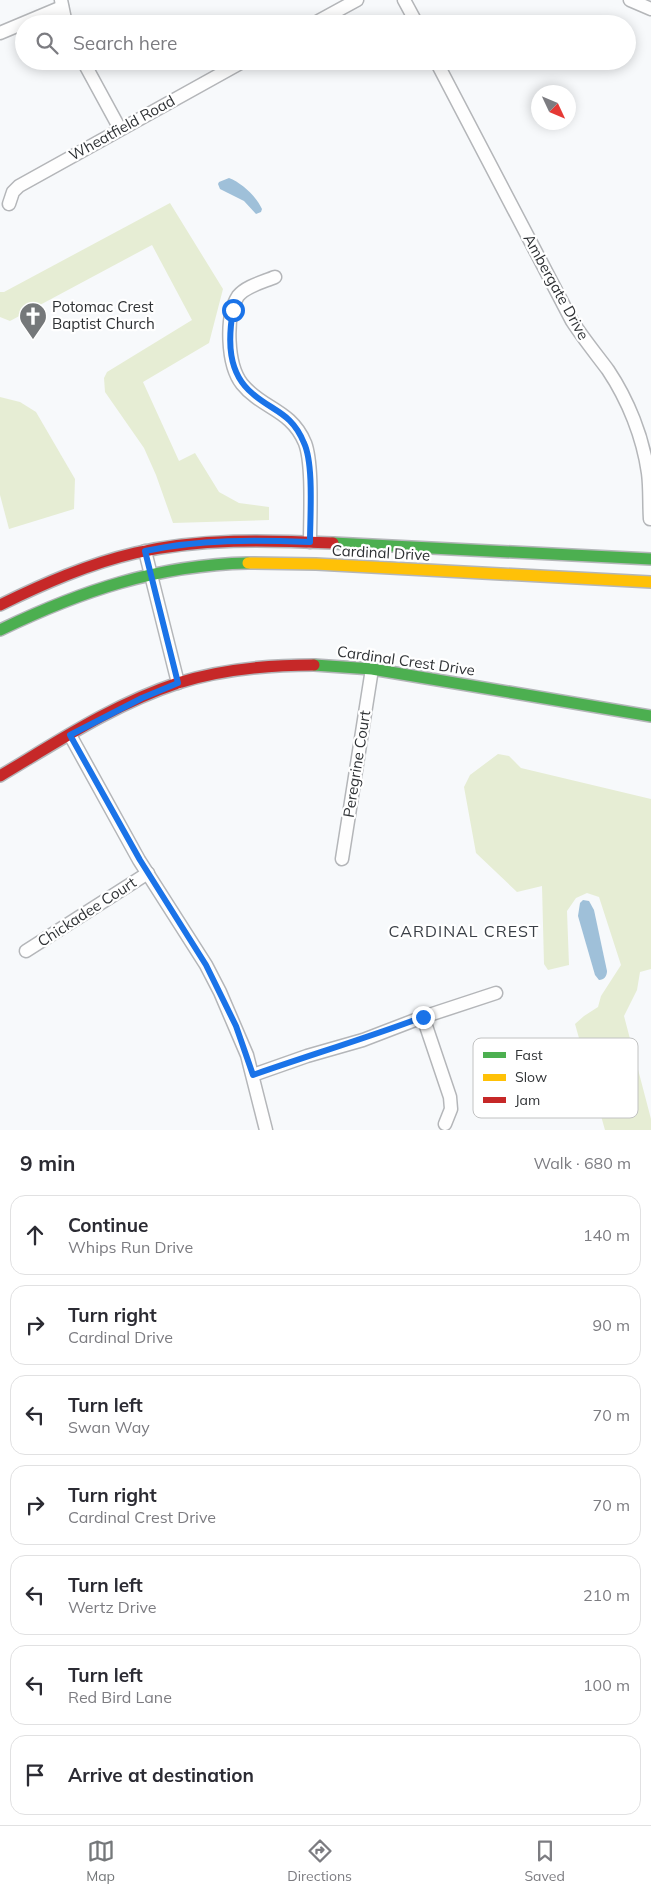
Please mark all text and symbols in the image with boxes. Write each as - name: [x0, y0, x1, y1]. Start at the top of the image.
- search box: [15, 15, 636, 70]
- icon: search: [33, 29, 61, 57]
- text: Search here: [73, 31, 177, 55]
- north arrow: [531, 85, 576, 130]
- street label: Wheatfield Road: [66, 91, 178, 164]
- street label: Ambergate Drive: [519, 230, 593, 343]
- place label: Potomac Crest Baptist Church: [52, 297, 155, 333]
- route start: [222, 299, 245, 322]
- church icon: Potomac Crest Baptist Church: [18, 301, 48, 340]
- street label: Cardinal Drive: [331, 540, 431, 565]
- street label: Cardinal Crest Drive: [336, 641, 476, 680]
- street label: Peregrine Court: [339, 709, 374, 819]
- street label: Chickadee Court: [34, 873, 140, 951]
- district label: CARDINAL CREST: [389, 921, 539, 941]
- route end: [412, 1006, 435, 1029]
- legend: [473, 1038, 638, 1118]
- text: Fast: [515, 1046, 543, 1064]
- text: Slow: [515, 1068, 547, 1086]
- text: Jam: [515, 1091, 540, 1109]
- text: 9 min: [20, 1150, 75, 1176]
- text: Walk · 680 m: [533, 1153, 631, 1173]
- text: Continue: [68, 1213, 148, 1237]
- icon: ahead: [21, 1221, 49, 1249]
- text: 140 m: [583, 1225, 630, 1245]
- text: Whips Run Drive: [68, 1237, 193, 1257]
- text: Turn right: [68, 1303, 157, 1327]
- icon: right: [21, 1311, 49, 1339]
- text: 90 m: [593, 1315, 630, 1335]
- text: Cardinal Drive: [68, 1327, 173, 1347]
- text: Turn left: [68, 1393, 143, 1417]
- icon: left: [21, 1401, 49, 1429]
- text: 70 m: [593, 1405, 630, 1425]
- text: Swan Way: [68, 1417, 150, 1437]
- text: Turn right: [68, 1483, 157, 1507]
- icon: right: [21, 1491, 49, 1519]
- text: 70 m: [593, 1495, 630, 1515]
- text: Cardinal Crest Drive: [68, 1507, 216, 1527]
- text: Turn left: [68, 1573, 143, 1597]
- icon: left: [21, 1581, 49, 1609]
- text: 210 m: [583, 1585, 630, 1605]
- text: Wertz Drive: [68, 1597, 157, 1617]
- text: Turn left: [68, 1663, 143, 1687]
- icon: left: [21, 1671, 49, 1699]
- text: 100 m: [583, 1675, 630, 1695]
- text: Red Bird Lane: [68, 1687, 172, 1707]
- icon: arrive: [21, 1761, 49, 1789]
- text: Arrive at destination: [68, 1763, 254, 1787]
- tab: Map: [86, 1837, 115, 1885]
- tab: Directions: [287, 1837, 352, 1885]
- tab: Saved: [524, 1837, 565, 1885]

